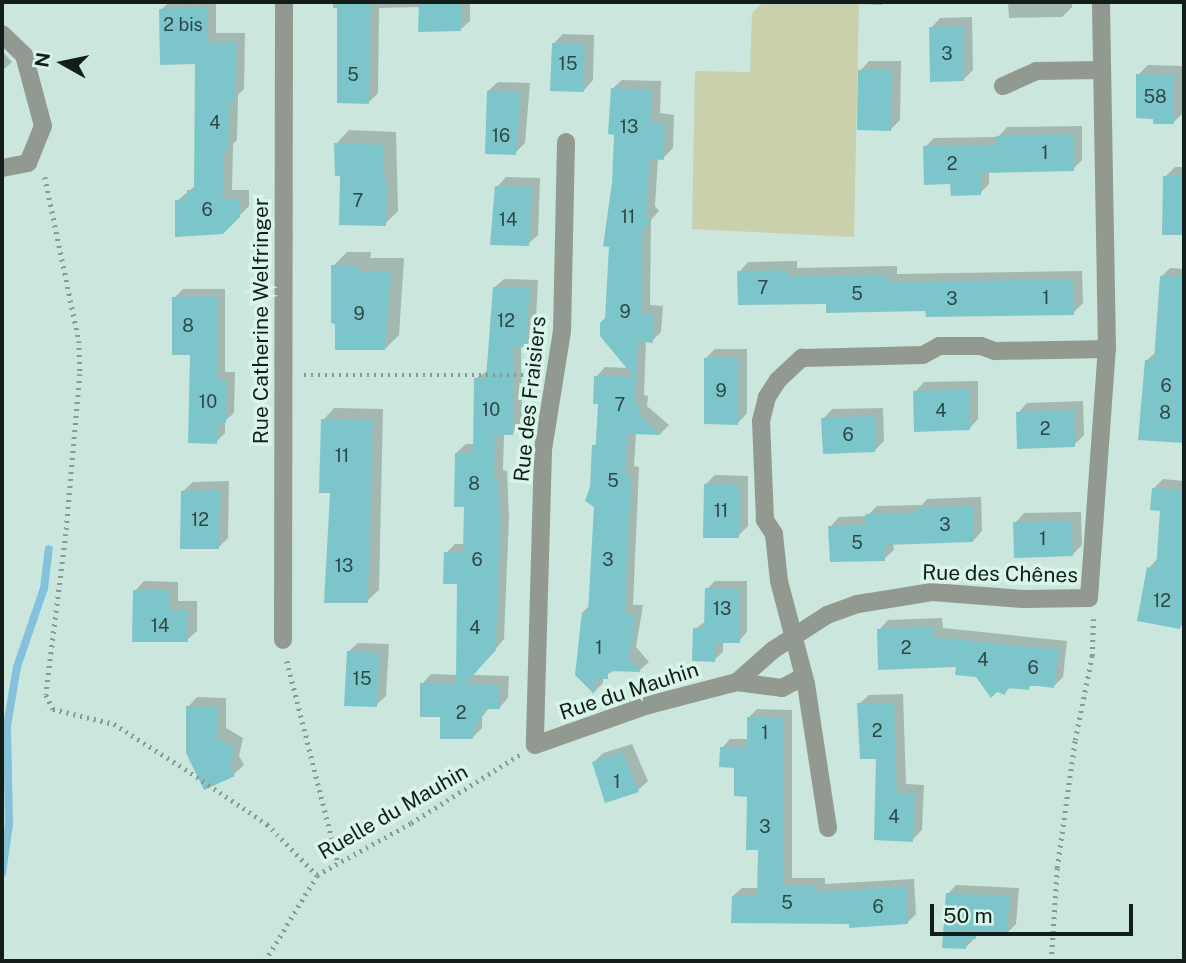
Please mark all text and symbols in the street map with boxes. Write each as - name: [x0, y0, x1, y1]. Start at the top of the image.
- house number: 2 bis: [163, 14, 203, 36]
- north arrow: [28, 28, 98, 98]
- house number: 3: [941, 43, 953, 65]
- text: N: [30, 51, 54, 69]
- house number: 15: [559, 53, 577, 75]
- house number: 5: [347, 64, 359, 86]
- house number: 58: [1143, 86, 1167, 108]
- house number: 4: [209, 112, 221, 134]
- house number: 13: [620, 116, 638, 138]
- house number: 16: [492, 125, 510, 147]
- house number: 1: [1041, 142, 1049, 164]
- house number: 2: [947, 153, 957, 175]
- house number: 7: [353, 190, 363, 212]
- street label: Rue Catherine Welfringer: [248, 197, 274, 445]
- house number: 6: [201, 199, 213, 221]
- house number: 11: [621, 206, 635, 228]
- house number: 14: [499, 209, 517, 231]
- house number: 7: [758, 277, 768, 299]
- house number: 5: [851, 283, 863, 305]
- house number: 1: [1042, 287, 1050, 309]
- house number: 3: [946, 288, 958, 310]
- house number: 9: [619, 301, 631, 323]
- house number: 9: [353, 303, 365, 325]
- house number: 12: [497, 310, 515, 332]
- house number: 8: [182, 315, 194, 337]
- street label: Rue des Fraisiers: [509, 315, 551, 483]
- house number: 6: [1160, 375, 1172, 397]
- house number: 9: [715, 380, 727, 402]
- house number: 10: [199, 391, 217, 413]
- house number: 7: [615, 394, 625, 416]
- house number: 10: [482, 399, 500, 421]
- house number: 4: [935, 400, 947, 422]
- house number: 8: [1159, 402, 1171, 424]
- house number: 2: [1040, 418, 1050, 440]
- house number: 6: [842, 424, 854, 446]
- house number: 11: [335, 445, 349, 467]
- house number: 5: [607, 470, 619, 492]
- house number: 8: [468, 473, 480, 495]
- house number: 11: [714, 500, 728, 522]
- house number: 12: [191, 509, 209, 531]
- house number: 3: [939, 514, 951, 536]
- house number: 1: [1039, 528, 1047, 550]
- house number: 5: [851, 532, 863, 554]
- house number: 6: [471, 549, 483, 571]
- house number: 3: [602, 549, 614, 571]
- house number: 13: [335, 555, 353, 577]
- street label: Rue des Chênes: [922, 560, 1078, 588]
- house number: 12: [1153, 590, 1171, 612]
- house number: 13: [713, 598, 731, 620]
- house number: 14: [151, 615, 169, 637]
- house number: 4: [469, 617, 481, 639]
- house number: 1: [595, 637, 603, 659]
- house number: 2: [901, 637, 911, 659]
- house number: 4: [977, 649, 989, 671]
- street label: Rue du Mauhin: [556, 657, 702, 725]
- house number: 6: [1027, 657, 1039, 679]
- house number: 15: [353, 668, 371, 690]
- house number: 2: [456, 702, 466, 724]
- house number: 2: [872, 720, 882, 742]
- house number: 1: [761, 722, 769, 744]
- street label: Ruelle du Mauhin: [314, 759, 472, 865]
- house number: 1: [613, 771, 621, 793]
- house number: 4: [888, 806, 900, 828]
- house number: 3: [759, 816, 771, 838]
- scale bar: [934, 890, 1137, 934]
- house number: 5: [781, 892, 793, 914]
- house number: 6: [872, 896, 884, 918]
- text: 50 m: [943, 903, 993, 928]

